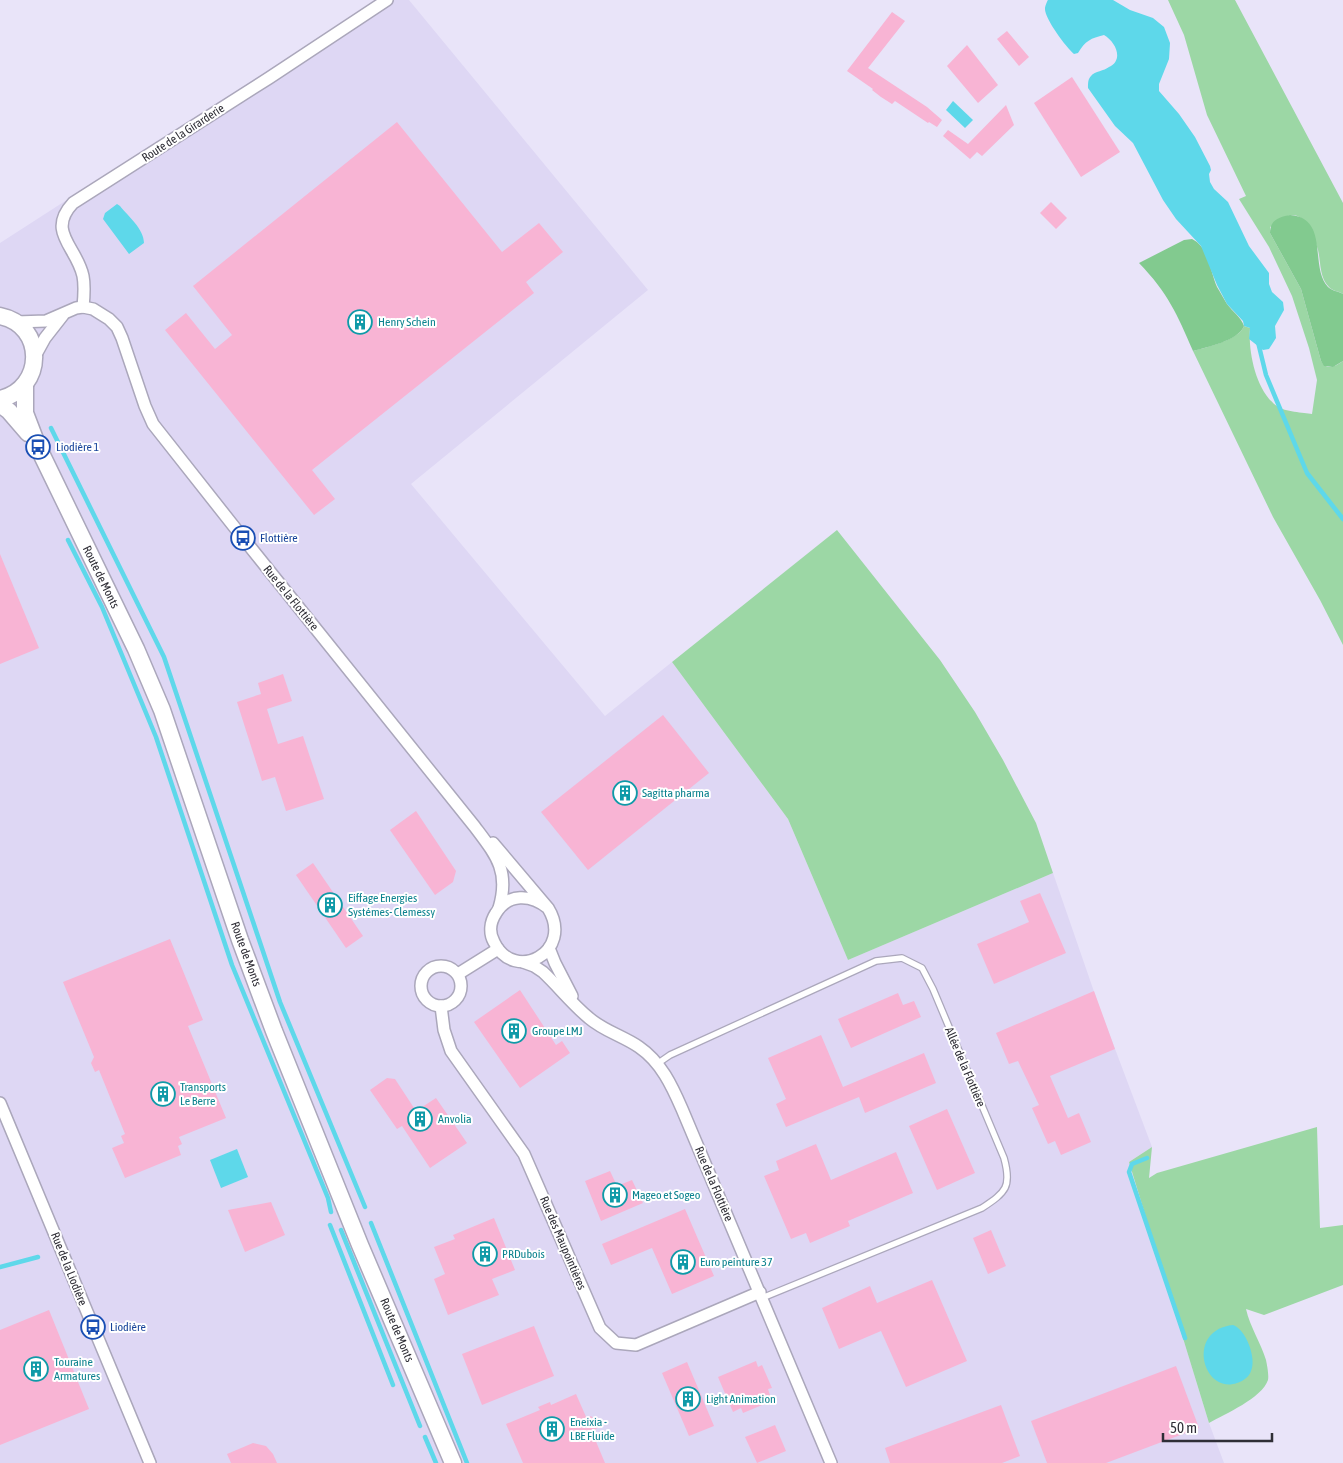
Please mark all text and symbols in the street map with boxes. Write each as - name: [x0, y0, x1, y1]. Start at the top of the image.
- street label: Route de la Girarderie: [139, 101, 227, 165]
- building icon: Henry Schein: [347, 309, 373, 335]
- place label: Henry Schein: [378, 315, 436, 329]
- bus stop icon: Liodière 1: [25, 434, 51, 460]
- place label: Liodière 1: [56, 440, 100, 454]
- bus stop icon: Flottière: [230, 525, 256, 551]
- place label: Flottière: [260, 531, 298, 545]
- street label: Route de Monts: [80, 543, 122, 611]
- street label: Rue de la Flottière: [260, 563, 322, 633]
- building icon: Sagitta pharma: [612, 780, 638, 806]
- place label: Sagitta pharma: [642, 786, 710, 800]
- place label: Eiffage Energies Systémes- Clemessy: [348, 891, 435, 919]
- building icon: Eiffage Energies Systémes- Clemessy: [317, 892, 343, 918]
- street label: Route de Monts: [228, 920, 264, 988]
- building icon: Groupe LMJ: [501, 1018, 527, 1044]
- place label: Groupe LMJ: [532, 1024, 583, 1038]
- street label: Allée de la Flottière: [942, 1025, 988, 1109]
- place label: Transports Le Berre: [180, 1080, 226, 1108]
- building icon: Transports Le Berre: [150, 1081, 176, 1107]
- building icon: Anvolia: [407, 1106, 433, 1132]
- place label: Anvolia: [438, 1112, 472, 1126]
- street label: Rue de la Flottière: [692, 1145, 736, 1223]
- building icon: Mageo et Sogeo: [602, 1182, 628, 1208]
- place label: Mageo et Sogeo: [632, 1188, 701, 1202]
- street label: Rue des Maupointières: [537, 1194, 589, 1292]
- street label: Rue de la Liodière: [48, 1230, 90, 1308]
- building icon: PRDubois: [472, 1241, 498, 1267]
- place label: PRDubois: [502, 1247, 545, 1261]
- building icon: Euro peinture 37: [670, 1249, 696, 1275]
- place label: Euro peinture 37: [700, 1255, 773, 1269]
- street label: Route de Monts: [377, 1296, 417, 1364]
- bus stop icon: Liodière: [80, 1314, 106, 1340]
- place label: Liodière: [110, 1320, 146, 1334]
- place label: Touraine Armatures: [54, 1355, 100, 1383]
- building icon: Touraine Armatures: [23, 1356, 49, 1382]
- building icon: Light Animation: [675, 1386, 701, 1412]
- place label: Light Animation: [706, 1392, 776, 1406]
- scale bar: [1163, 1410, 1272, 1442]
- place label: Eneixia - LBE Fluide: [570, 1415, 615, 1443]
- building icon: Eneixia - LBE Fluide: [539, 1416, 565, 1442]
- text: 50 m: [1170, 1419, 1197, 1436]

